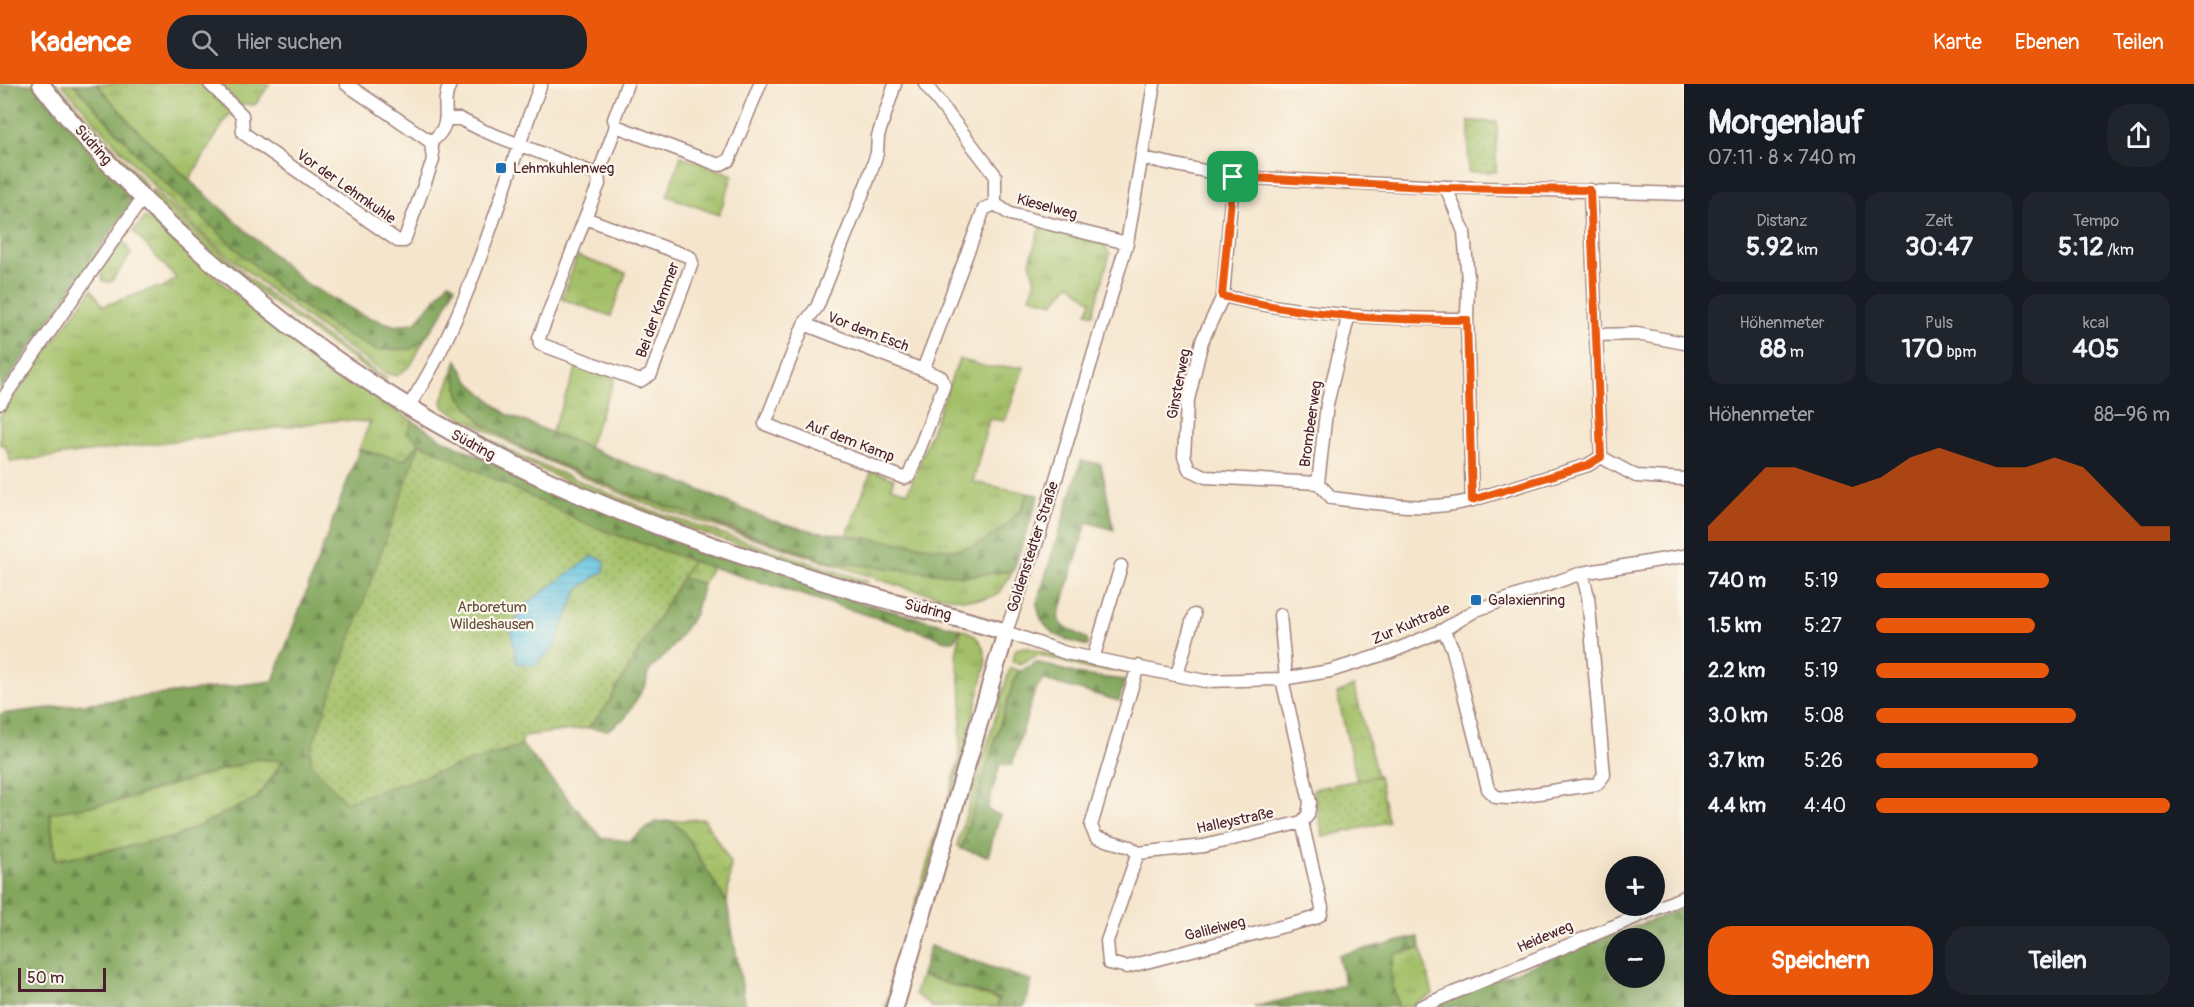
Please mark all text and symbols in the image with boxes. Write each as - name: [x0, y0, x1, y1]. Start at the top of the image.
- search box: [167, 15, 587, 69]
- text: Kadence: [30, 25, 131, 60]
- icon: search: [188, 26, 221, 59]
- text: Hier suchen: [236, 28, 342, 56]
- text: Karte: [1933, 29, 1982, 56]
- text: Ebenen: [2015, 29, 2080, 56]
- text: Teilen: [2113, 29, 2164, 56]
- text: Morgenlauf: [1708, 102, 1865, 143]
- button: share: [2107, 104, 2170, 167]
- street label: Südring: [70, 121, 116, 169]
- text: 07:11 · 8 × 740 m: [1708, 145, 1856, 170]
- street label: Vor der Lehmkuhle: [293, 146, 400, 229]
- pin: [1207, 151, 1258, 202]
- place label: Lehmkuhlenweg: [513, 159, 614, 178]
- icon: arrive: [1216, 160, 1249, 193]
- marker: Lehmkuhlenweg: [494, 161, 508, 175]
- street label: Kieselweg: [1015, 190, 1079, 224]
- text: Distanz: [1757, 211, 1807, 231]
- text: Zeit: [1925, 211, 1953, 231]
- text: Tempo: [2073, 211, 2119, 231]
- text: 5.92: [1746, 231, 1794, 263]
- text: 30:47: [1905, 231, 1973, 263]
- text: 5:12: [2058, 231, 2104, 263]
- text: km: [1794, 240, 1818, 260]
- text: /km: [2104, 240, 2134, 260]
- street label: Bei der Kammer: [632, 259, 684, 361]
- street label: Vor dem Esch: [824, 308, 912, 356]
- text: Höhenmeter: [1739, 313, 1825, 333]
- text: Puls: [1925, 313, 1953, 333]
- text: kcal: [2083, 313, 2109, 333]
- text: 88: [1760, 333, 1786, 365]
- text: 170: [1902, 333, 1943, 365]
- text: 405: [2073, 333, 2119, 365]
- text: m: [1786, 342, 1804, 362]
- text: bpm: [1943, 342, 1976, 362]
- street label: Ginsterweg: [1163, 347, 1195, 421]
- street label: Brombeerweg: [1296, 380, 1326, 468]
- text: Höhenmeter: [1708, 402, 1814, 427]
- text: 88–96 m: [2094, 402, 2170, 427]
- street label: Auf dem Kamp: [803, 415, 897, 467]
- street label: Südring: [447, 425, 499, 465]
- street label: Goldenstedter Straße: [1003, 479, 1063, 615]
- text: 740 m: [1708, 568, 1766, 593]
- text: 5:19: [1804, 568, 1838, 593]
- place label: Galaxienring: [1488, 591, 1565, 610]
- marker: Galaxienring: [1469, 593, 1483, 607]
- street label: Südring: [903, 595, 953, 625]
- park label: Arboretum Wildeshausen: [450, 598, 534, 634]
- street label: Zur Kuhtrade: [1369, 599, 1454, 649]
- text: 1.5 km: [1708, 613, 1761, 638]
- text: 5:27: [1804, 613, 1842, 638]
- text: 2.2 km: [1708, 658, 1765, 683]
- text: 5:19: [1804, 658, 1838, 683]
- text: 3.0 km: [1708, 703, 1768, 728]
- text: 5:08: [1804, 703, 1844, 728]
- text: 3.7 km: [1708, 748, 1765, 773]
- text: 5:26: [1804, 748, 1843, 773]
- text: 4.4 km: [1708, 793, 1766, 818]
- text: 4:40: [1804, 793, 1846, 818]
- street label: Halleystraße: [1195, 803, 1276, 838]
- map controls: [1605, 856, 1665, 988]
- button: +: [1605, 856, 1665, 916]
- street label: Galileiweg: [1183, 912, 1247, 946]
- street label: Heideweg: [1514, 917, 1576, 957]
- button: Speichern: [1708, 926, 1933, 995]
- button: Teilen: [1945, 926, 2170, 995]
- button: −: [1605, 928, 1665, 988]
- scale bar: [18, 965, 106, 992]
- text: 50 m: [27, 968, 64, 988]

